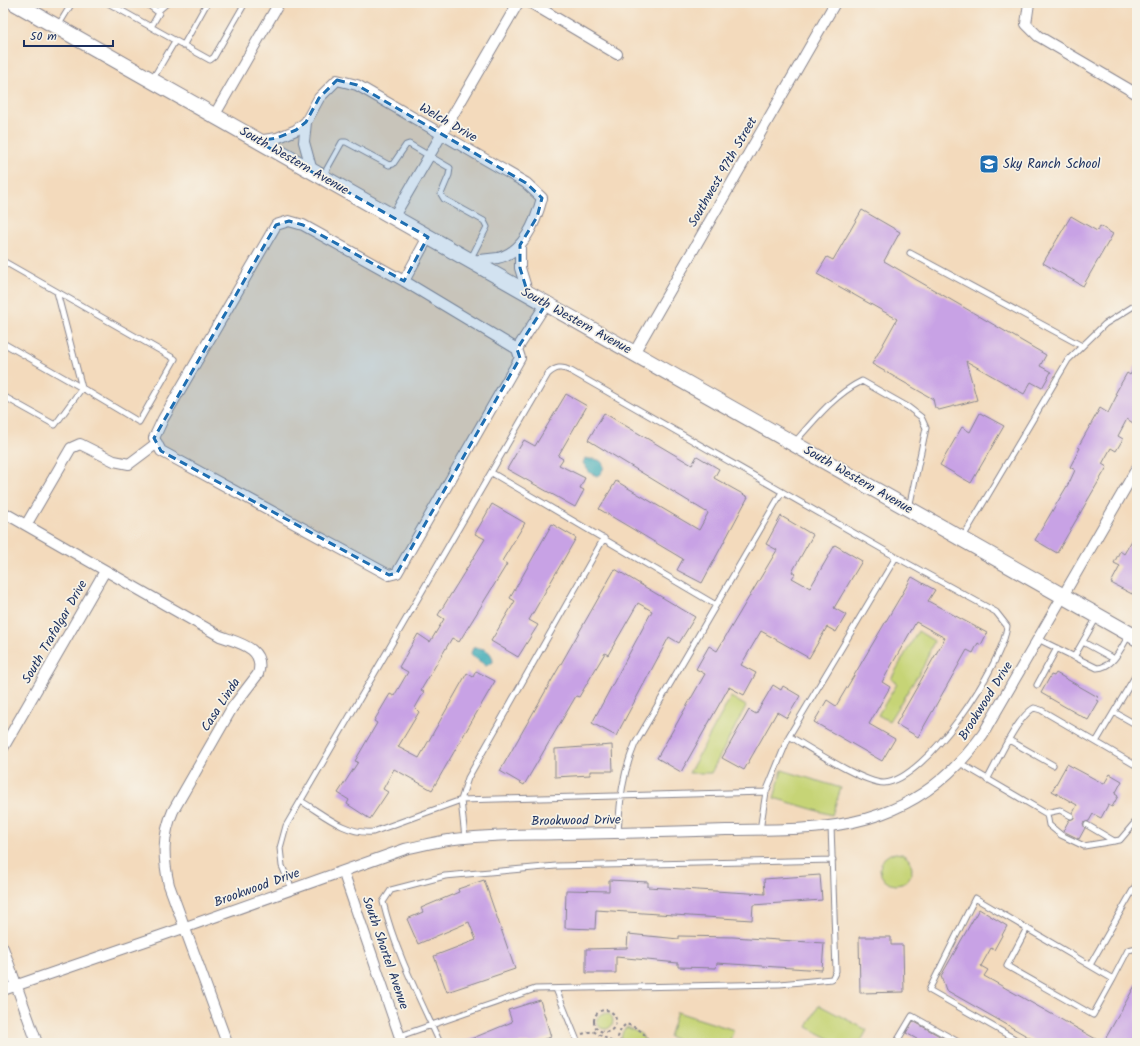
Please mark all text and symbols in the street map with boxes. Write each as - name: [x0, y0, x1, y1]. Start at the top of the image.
- scale bar: [24, 22, 113, 48]
- text: 50 m: [30, 27, 57, 46]
- street label: Welch Drive: [415, 98, 481, 148]
- street label: Southwest 97th Street: [683, 112, 764, 231]
- street label: South Western Avenue: [235, 121, 353, 201]
- school or university icon: Sky Ranch School: [978, 153, 1000, 175]
- place label: Sky Ranch School: [1003, 154, 1101, 175]
- street label: South Western Avenue: [517, 282, 635, 360]
- street label: South Western Avenue: [799, 440, 917, 520]
- street label: South Trafalgar Drive: [17, 576, 93, 688]
- street label: Brookwood Drive: [953, 657, 1019, 745]
- street label: Casa Linda: [196, 674, 246, 736]
- street label: Brookwood Drive: [531, 810, 621, 832]
- street label: Brookwood Drive: [211, 863, 303, 913]
- street label: South Shartel Avenue: [356, 894, 414, 1012]

